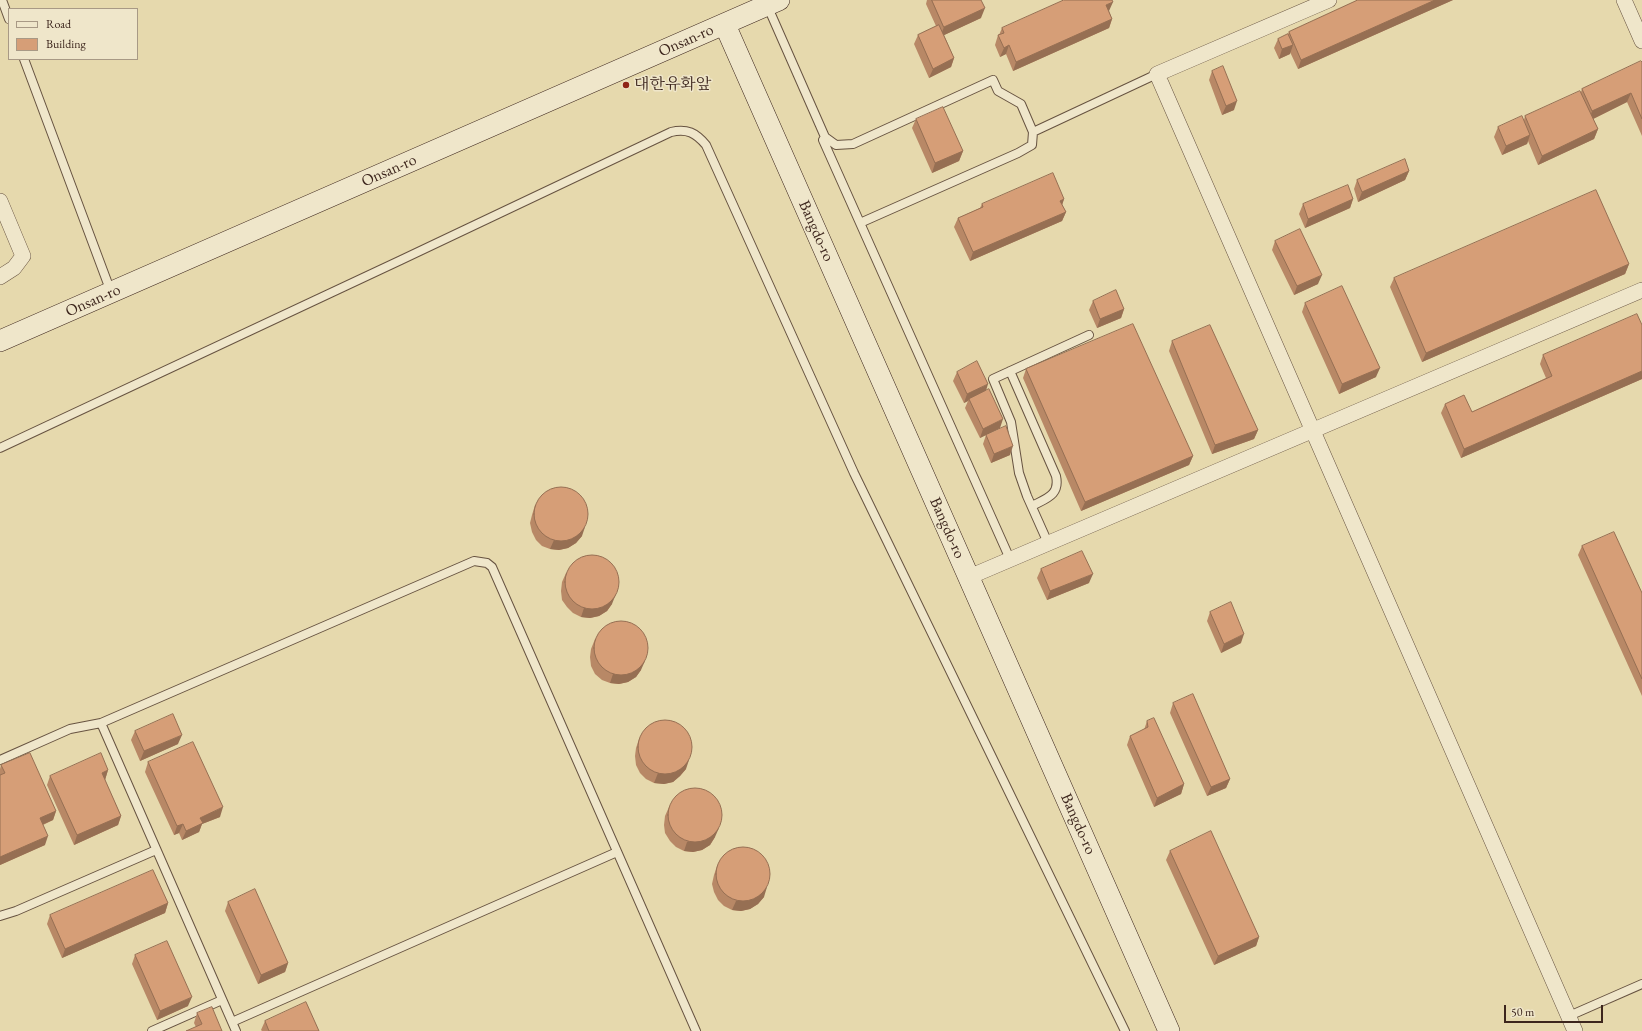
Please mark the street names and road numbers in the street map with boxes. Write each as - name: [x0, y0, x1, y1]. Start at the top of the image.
- street label: Onsan-ro: [655, 20, 717, 62]
- street label: Onsan-ro: [358, 150, 420, 192]
- street label: Bangdo-ro: [794, 197, 838, 265]
- street label: Onsan-ro: [62, 280, 124, 322]
- street label: Bangdo-ro: [925, 494, 969, 562]
- street label: Bangdo-ro: [1056, 790, 1100, 858]

